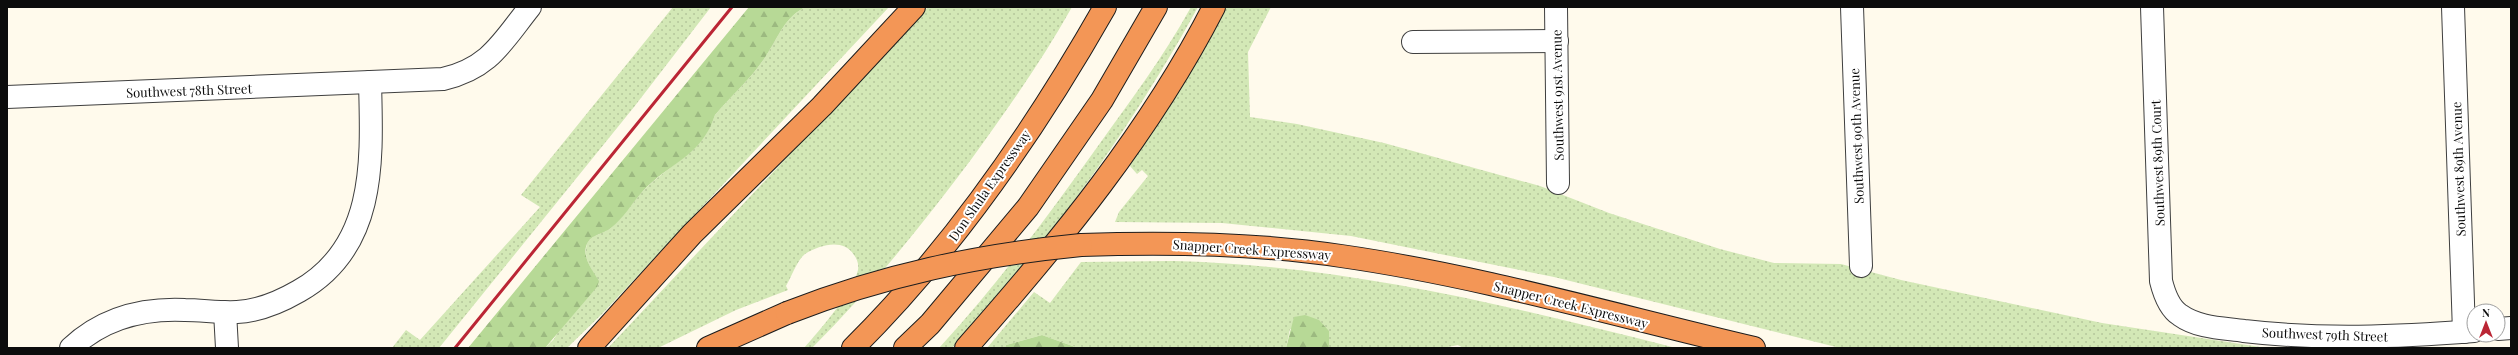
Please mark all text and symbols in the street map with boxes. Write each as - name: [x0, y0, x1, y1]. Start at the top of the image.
- street label: Southwest 91st Avenue: [1547, 29, 1567, 161]
- street label: Southwest 90th Avenue: [1845, 67, 1867, 204]
- street label: Southwest 78th Street: [126, 79, 253, 101]
- street label: Southwest 89th Court: [2146, 99, 2168, 227]
- street label: Southwest 89th Avenue: [2447, 101, 2469, 237]
- street label: Don Shula Expressway: [944, 126, 1034, 244]
- street label: Snapper Creek Expressway: [1172, 235, 1332, 263]
- street label: Snapper Creek Expressway: [1492, 277, 1650, 332]
- north arrow: [2466, 303, 2506, 343]
- text: N: [2482, 305, 2490, 320]
- street label: Southwest 79th Street: [2262, 323, 2389, 345]

